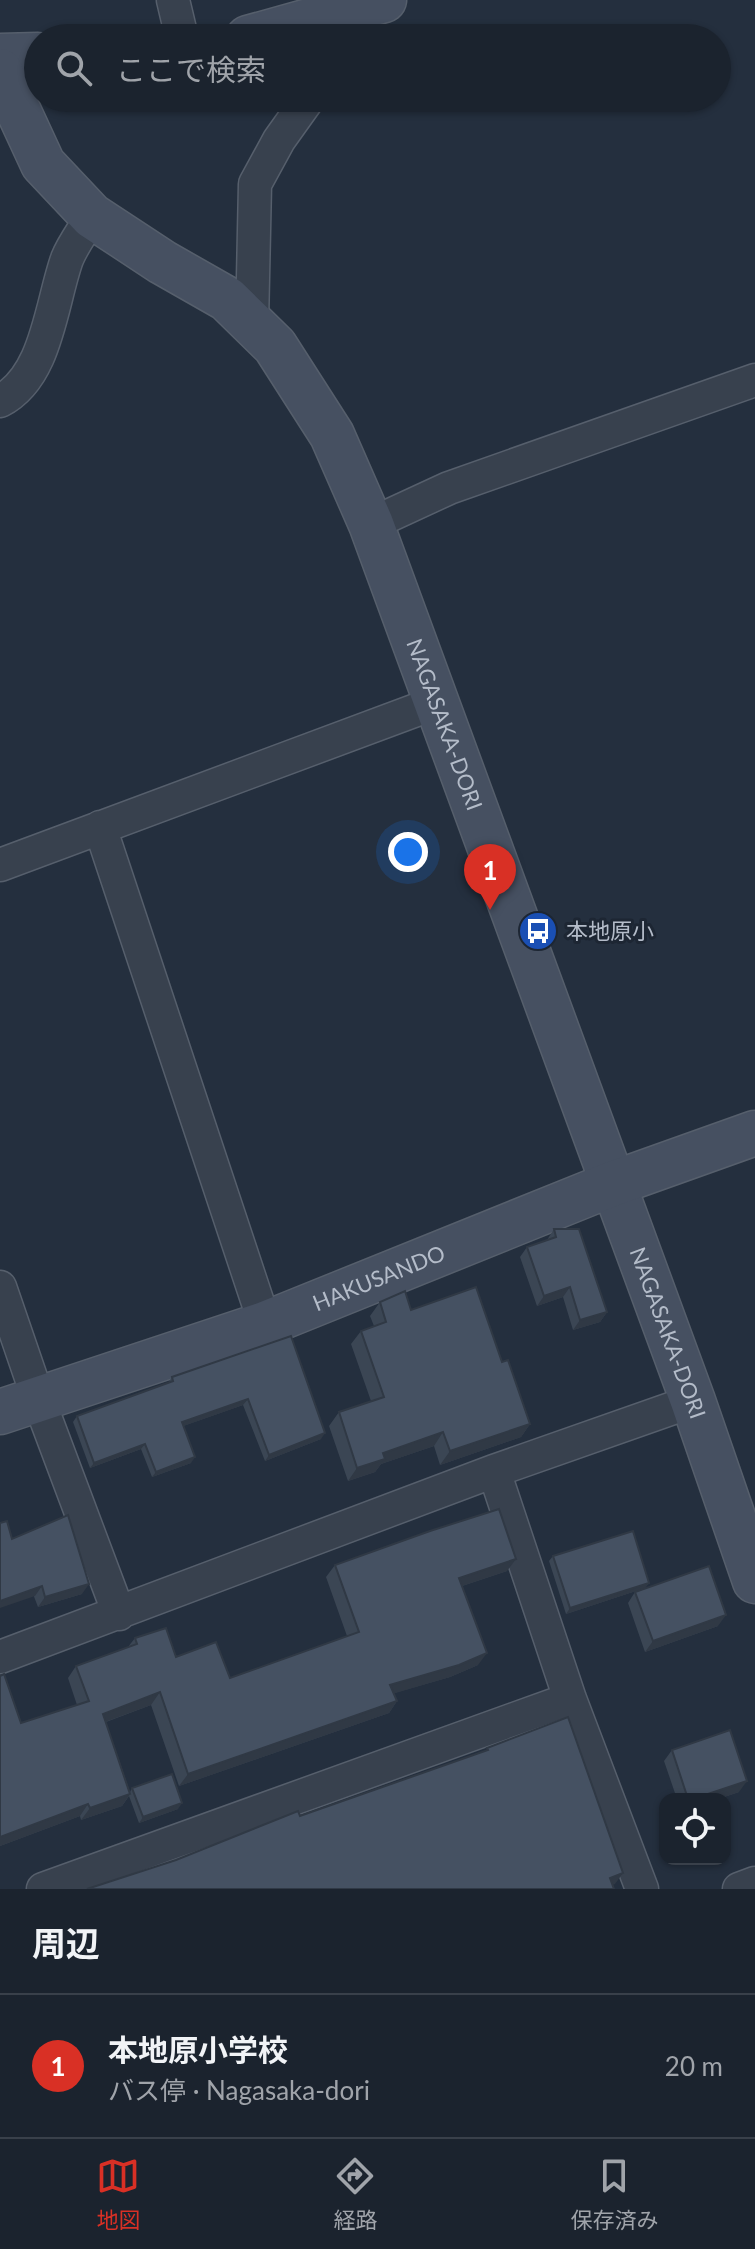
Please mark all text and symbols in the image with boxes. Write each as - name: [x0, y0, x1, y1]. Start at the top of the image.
- search box: [24, 24, 731, 112]
- icon: search: [52, 46, 96, 90]
- text: ここで検索: [116, 51, 266, 87]
- street label: NAGASAKA-DORI: [401, 635, 489, 814]
- your location: [388, 832, 428, 872]
- pin: 1: [464, 844, 516, 910]
- bus stop icon: 本地原小: [517, 910, 559, 952]
- place label: 本地原小: [566, 917, 654, 944]
- street label: HAKUSANDO: [309, 1239, 449, 1316]
- street label: NAGASAKA-DORI: [625, 1243, 712, 1422]
- map controls: [659, 1793, 731, 1865]
- button: locate: [659, 1793, 731, 1865]
- text: 周辺: [32, 1922, 100, 1963]
- text: 本地原小学校: [108, 2031, 288, 2067]
- text: 1: [50, 2050, 66, 2082]
- text: 20 m: [665, 2050, 723, 2082]
- text: バス停 · Nagasaka-dori: [108, 2074, 370, 2106]
- tab: 地図: [96, 2154, 141, 2234]
- tab: 経路: [333, 2154, 378, 2234]
- tab: 保存済み: [570, 2154, 659, 2234]

